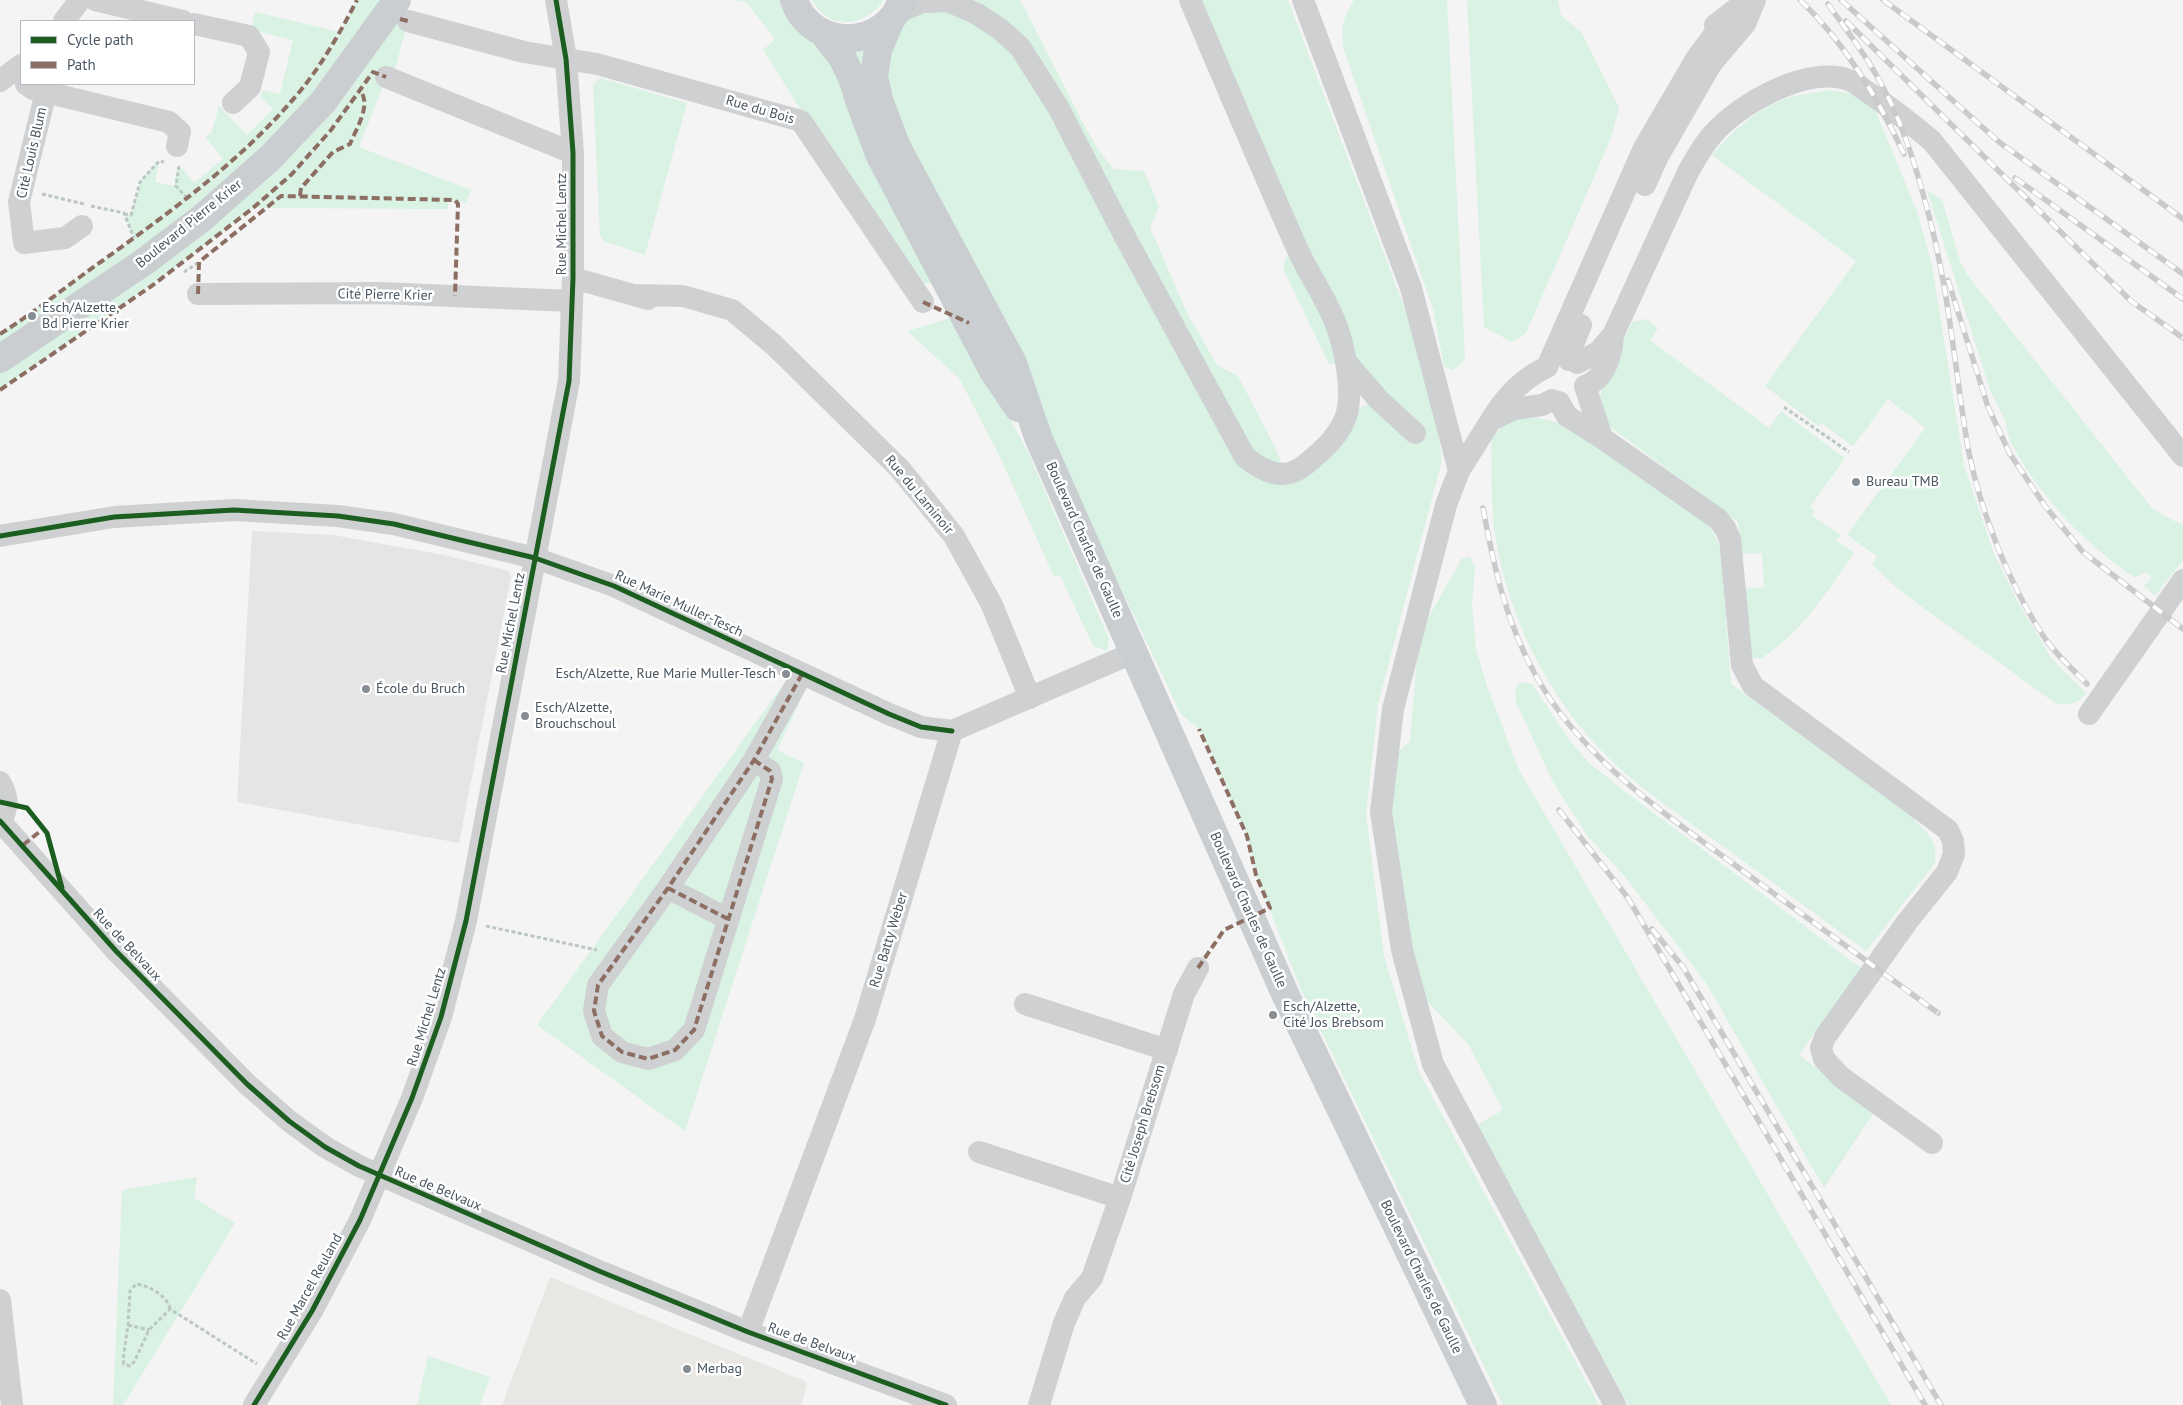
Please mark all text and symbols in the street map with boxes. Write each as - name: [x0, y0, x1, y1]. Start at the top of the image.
- legend: [20, 20, 195, 85]
- text: Cycle path: [67, 30, 133, 49]
- text: Path: [67, 55, 96, 74]
- street label: Rue du Bois: [724, 92, 796, 128]
- street label: Cité Louis Blum: [13, 106, 51, 200]
- street label: Rue Michel Lentz: [554, 173, 570, 275]
- street label: Boulevard Pierre Krier: [133, 176, 245, 272]
- street label: Cité Pierre Krier: [337, 286, 433, 304]
- place label: Esch/Alzette, Bd Pierre Krier: [42, 300, 129, 332]
- marker: Esch/Alzette, Bd Pierre Krier: [26, 310, 38, 322]
- street label: Rue du Laminoir: [881, 452, 957, 538]
- street label: Boulevard Charles de Gaulle: [1042, 460, 1126, 620]
- place label: Bureau TMB: [1866, 474, 1939, 490]
- marker: Bureau TMB: [1850, 476, 1862, 488]
- street label: Rue Marie Muller-Tesch: [612, 567, 746, 641]
- street label: Rue Michel Lentz: [493, 571, 529, 675]
- place label: Esch/Alzette, Rue Marie Muller-Tesch: [555, 666, 776, 682]
- marker: Esch/Alzette, Rue Marie Muller-Tesch: [780, 668, 792, 680]
- place label: École du Bruch: [376, 681, 465, 697]
- marker: École du Bruch: [360, 683, 372, 695]
- place label: Esch/Alzette, Brouchschoul: [535, 700, 616, 732]
- marker: Esch/Alzette, Brouchschoul: [519, 710, 531, 722]
- street label: Boulevard Charles de Gaulle: [1206, 830, 1290, 990]
- street label: Rue Batty Weber: [866, 890, 912, 990]
- street label: Rue de Belvaux: [89, 905, 165, 985]
- street label: Rue Michel Lentz: [404, 966, 450, 1068]
- place label: Esch/Alzette, Cité Jos Brebsom: [1283, 999, 1384, 1032]
- marker: Esch/Alzette, Cité Jos Brebsom: [1267, 1009, 1279, 1021]
- street label: Cité Joseph Brebsom: [1117, 1063, 1169, 1185]
- street label: Rue de Belvaux: [392, 1163, 484, 1215]
- street label: Boulevard Charles de Gaulle: [1376, 1197, 1466, 1357]
- street label: Rue Marcel Reuland: [274, 1231, 346, 1343]
- street label: Rue de Belvaux: [766, 1319, 858, 1367]
- place label: Merbag: [697, 1361, 742, 1377]
- marker: Merbag: [681, 1363, 693, 1375]

